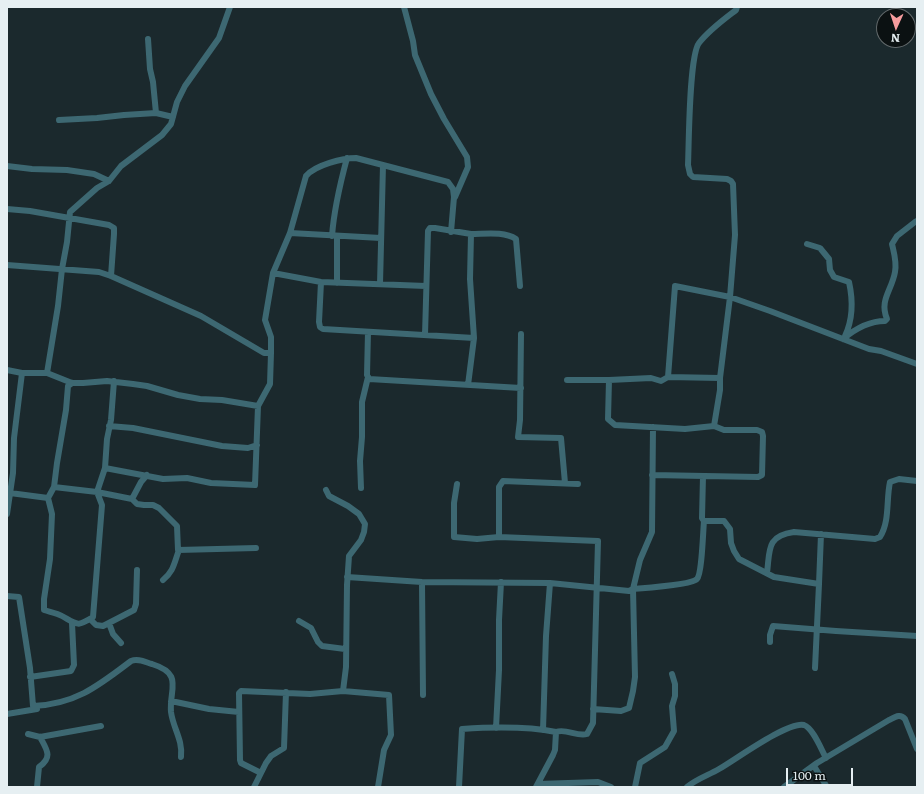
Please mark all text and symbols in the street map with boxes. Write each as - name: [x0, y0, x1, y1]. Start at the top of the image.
- north arrow: [876, 8, 916, 48]
- text: N: [890, 31, 900, 47]
- scale bar: [788, 760, 855, 786]
- text: 100 m: [793, 766, 826, 784]

